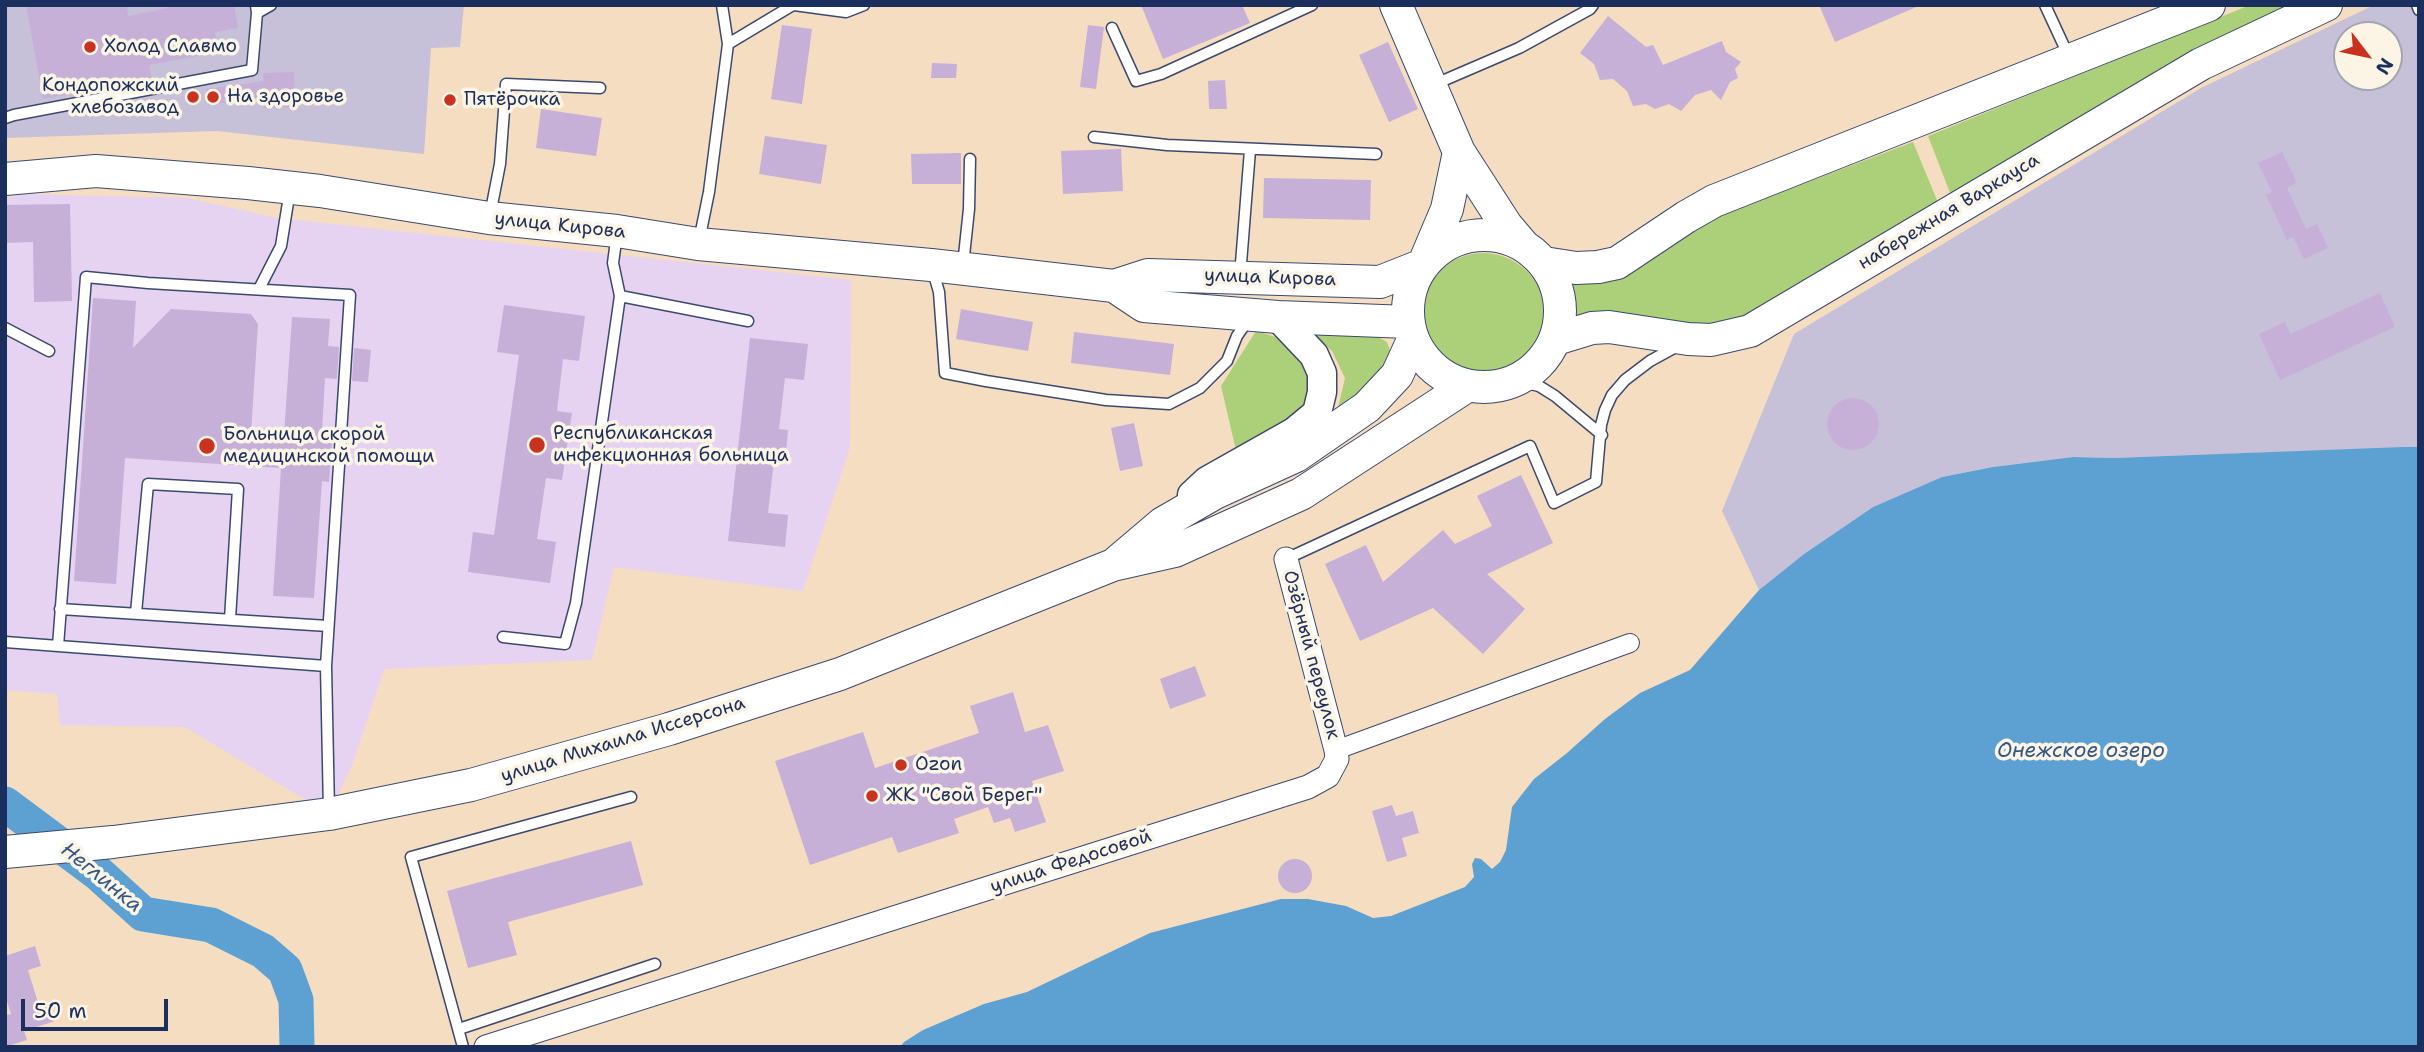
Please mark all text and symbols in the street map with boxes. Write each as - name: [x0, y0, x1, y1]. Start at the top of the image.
- north arrow: [2333, 21, 2403, 91]
- place label: Холод Славмо: [104, 36, 237, 58]
- marker: Холод Славмо: [82, 39, 98, 55]
- text: N: [2370, 53, 2399, 79]
- place label: Кондопожский хлебозавод: [42, 75, 179, 119]
- place label: На здоровье: [227, 86, 344, 108]
- marker: Кондопожский хлебозавод: [185, 89, 201, 105]
- marker: На здоровье: [205, 89, 221, 105]
- place label: Пятёрочка: [464, 89, 560, 111]
- marker: Пятёрочка: [442, 92, 458, 108]
- street label: набережная Варкауса: [1854, 149, 2044, 275]
- street label: улица Кирова: [493, 208, 627, 244]
- street label: улица Кирова: [1204, 264, 1336, 292]
- place label: Республиканская инфекционная больница: [553, 423, 788, 467]
- place label: Больница скорой медицинской помощи: [223, 424, 434, 468]
- marker: Республиканская инфекционная больница: [527, 435, 547, 455]
- marker: Больница скорой медицинской помощи: [197, 436, 217, 456]
- street label: Озёрный переулок: [1277, 568, 1345, 742]
- street label: улица Михаила Иссерсона: [498, 692, 748, 788]
- water label: Онежское озеро: [1997, 739, 2165, 765]
- place label: Ozon: [915, 754, 962, 776]
- marker: Ozon: [893, 757, 909, 773]
- place label: ЖК "Свой Берег": [886, 785, 1042, 807]
- marker: ЖК "Свой Берег": [864, 788, 880, 804]
- street label: улица Федосовой: [987, 825, 1155, 899]
- water label: Неглинка: [55, 838, 147, 918]
- scale bar: [24, 986, 172, 1030]
- text: 50 m: [34, 997, 87, 1025]

